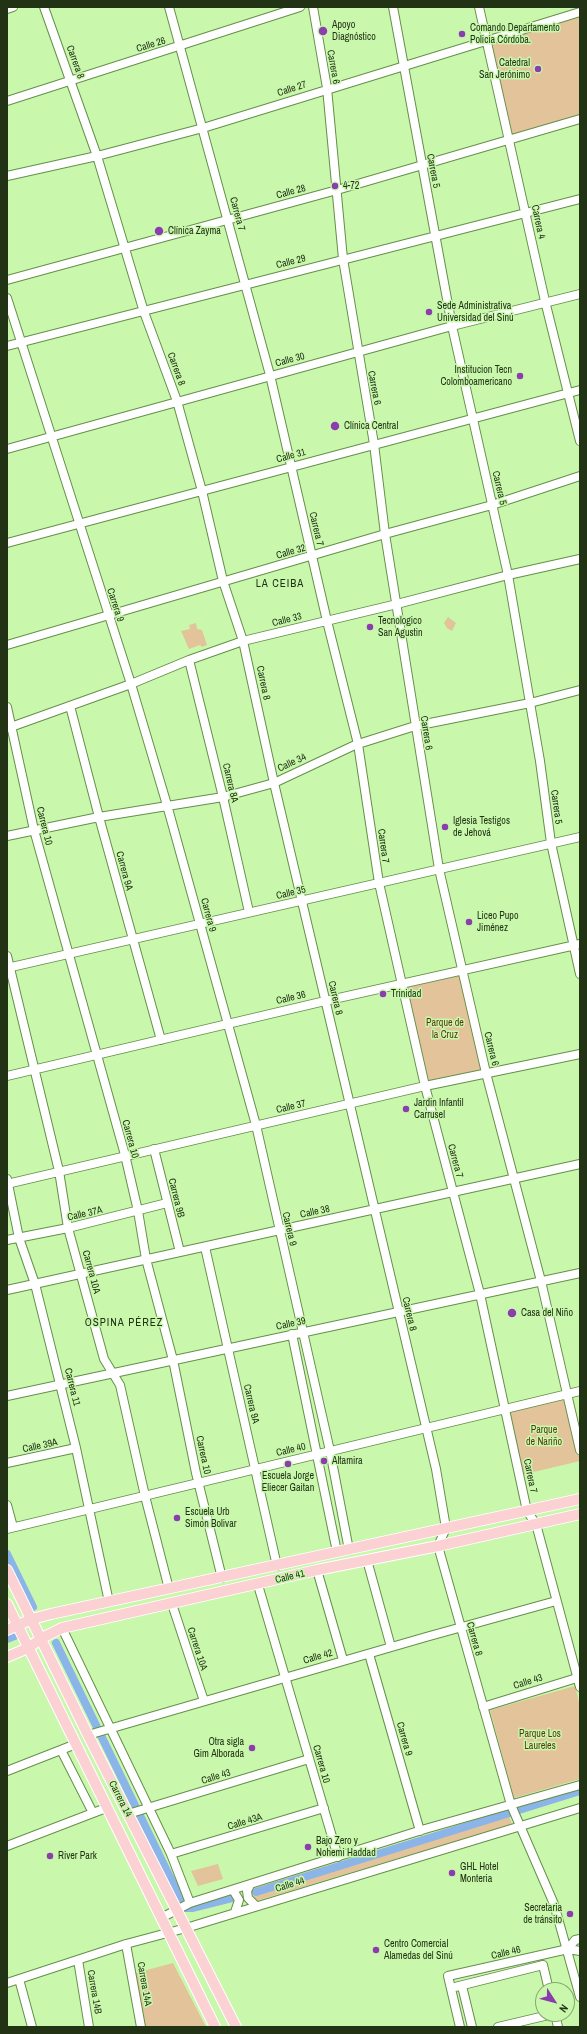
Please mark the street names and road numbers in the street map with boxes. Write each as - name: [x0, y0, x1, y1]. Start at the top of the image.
- street label: Calle 26: [135, 35, 167, 55]
- street label: Carrera 8: [63, 44, 87, 80]
- street label: Carrera 6: [324, 49, 342, 85]
- street label: Calle 27: [276, 79, 308, 99]
- street label: Carrera 5: [424, 153, 442, 189]
- street label: Calle 28: [275, 182, 307, 202]
- street label: Carrera 7: [227, 196, 247, 232]
- street label: Carrera 4: [529, 204, 547, 240]
- street label: Calle 29: [275, 253, 307, 271]
- street label: Calle 30: [274, 350, 306, 370]
- street label: Carrera 8: [164, 351, 188, 387]
- street label: Carrera 6: [365, 370, 383, 406]
- street label: Calle 31: [275, 446, 307, 466]
- street label: Carrera 5: [489, 470, 509, 506]
- street label: Carrera 7: [306, 511, 326, 547]
- street label: Calle 32: [275, 542, 307, 562]
- street label: Carrera 9: [104, 587, 126, 623]
- street label: Calle 33: [271, 611, 303, 629]
- street label: Carrera 8: [254, 665, 272, 701]
- street label: Carrera 6: [417, 715, 435, 751]
- street label: Calle 34: [276, 751, 308, 775]
- street label: Carrera 8A: [220, 762, 240, 804]
- street label: Carrera 5: [548, 789, 564, 825]
- street label: Carrera 10: [33, 806, 55, 846]
- street label: Carrera 7: [375, 828, 391, 864]
- street label: Carrera 9A: [113, 850, 135, 892]
- street label: Calle 35: [275, 884, 307, 902]
- street label: Carrera 9: [198, 897, 218, 933]
- street label: Carrera 8: [325, 980, 345, 1016]
- street label: Calle 36: [275, 989, 307, 1007]
- street label: Carrera 6: [481, 1031, 501, 1067]
- street label: Calle 37: [275, 1098, 307, 1116]
- street label: Carrera 10: [119, 1119, 141, 1159]
- street label: Carrera 7: [445, 1143, 465, 1179]
- street label: Carrera 9B: [165, 1177, 187, 1219]
- street label: Calle 38: [299, 1203, 331, 1221]
- street label: Calle 37A: [66, 1204, 104, 1224]
- street label: Carrera 9: [279, 1211, 299, 1247]
- street label: Carrera 10A: [79, 1249, 103, 1295]
- street label: Carrera 8: [399, 1296, 419, 1332]
- street label: Calle 39: [275, 1315, 307, 1333]
- street label: Carrera 11: [62, 1367, 82, 1407]
- street label: Carrera 9A: [241, 1383, 261, 1425]
- street label: Carrera 10: [193, 1435, 213, 1475]
- street label: Calle 39A: [21, 1436, 59, 1456]
- street label: Calle 40: [275, 1441, 307, 1459]
- street label: Carrera 7: [521, 1458, 539, 1494]
- street label: Calle 41: [274, 1568, 306, 1586]
- street label: Carrera 8: [463, 1621, 485, 1657]
- street label: Carrera 10A: [184, 1626, 210, 1672]
- street label: Calle 42: [302, 1647, 334, 1667]
- street label: Calle 43: [512, 1672, 544, 1692]
- street label: Carrera 9: [393, 1721, 415, 1757]
- street label: Carrera 10: [310, 1744, 332, 1784]
- street label: Calle 43: [200, 1767, 232, 1787]
- street label: Carrera 14: [106, 1779, 134, 1819]
- street label: Calle 43A: [226, 1811, 264, 1833]
- street label: Calle 44: [274, 1875, 306, 1895]
- street label: Calle 46: [490, 1944, 522, 1962]
- street label: Carrera 14A: [134, 1961, 154, 2007]
- street label: Carrera 14B: [84, 1969, 104, 2015]

